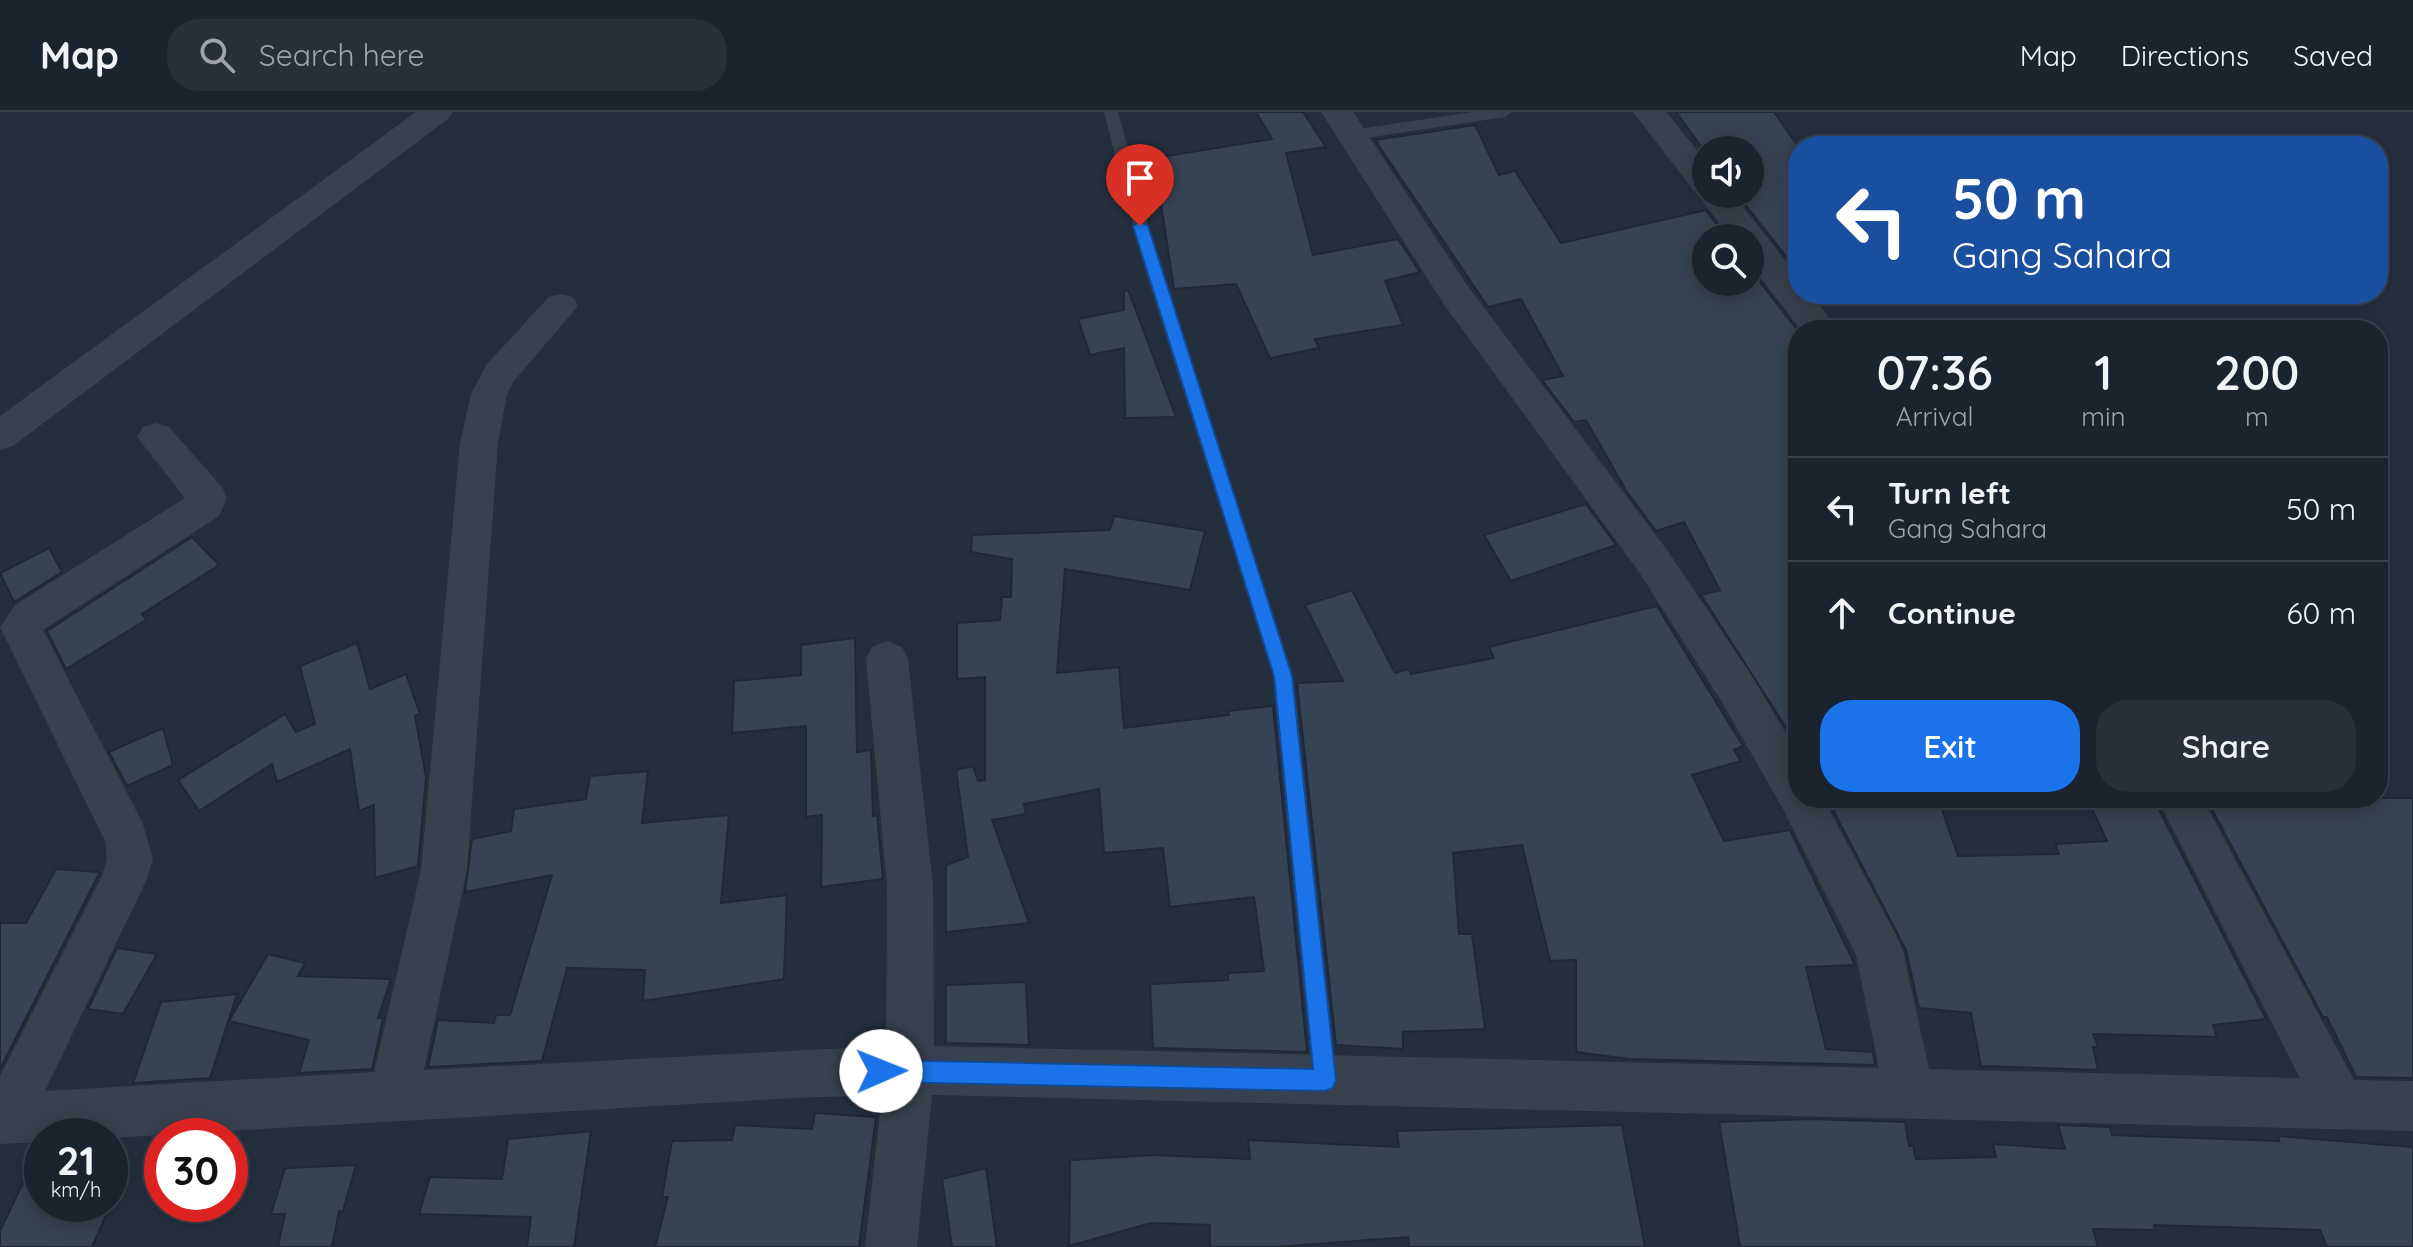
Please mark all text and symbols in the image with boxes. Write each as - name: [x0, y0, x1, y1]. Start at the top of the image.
- search box: [167, 19, 727, 91]
- text: Map: [40, 31, 119, 79]
- icon: search: [195, 33, 239, 77]
- text: Search here: [259, 36, 424, 74]
- text: Map: [2020, 38, 2077, 73]
- text: Directions: [2121, 38, 2249, 73]
- text: Saved: [2293, 38, 2373, 73]
- map controls: [1692, 136, 1764, 296]
- button: sound: [1692, 136, 1764, 208]
- pin: [1106, 144, 1174, 226]
- icon: arrive: [1118, 156, 1162, 200]
- text: 50 m: [1952, 163, 2086, 233]
- icon: left: [1820, 168, 1924, 272]
- button: search: [1692, 224, 1764, 296]
- text: Gang Sahara: [1952, 232, 2172, 277]
- text: 07:36: [1876, 342, 1993, 402]
- text: 1: [2094, 342, 2113, 402]
- text: 200: [2214, 342, 2300, 402]
- text: Arrival: [1896, 400, 1974, 433]
- text: min: [2081, 400, 2126, 433]
- text: m: [2245, 400, 2269, 433]
- text: Turn left: [1888, 474, 2011, 512]
- icon: left: [1820, 487, 1864, 531]
- text: 50 m: [2286, 490, 2356, 528]
- text: Gang Sahara: [1888, 512, 2047, 545]
- icon: ahead: [1820, 591, 1864, 635]
- text: Continue: [1888, 594, 2016, 632]
- text: 60 m: [2286, 594, 2356, 632]
- button: Exit: [1820, 700, 2080, 792]
- button: Share: [2096, 700, 2356, 792]
- position arrow: [839, 1029, 923, 1113]
- speed limit sign: 30: [144, 1118, 248, 1222]
- text: 21: [57, 1135, 95, 1185]
- text: km/h: [51, 1177, 101, 1202]

